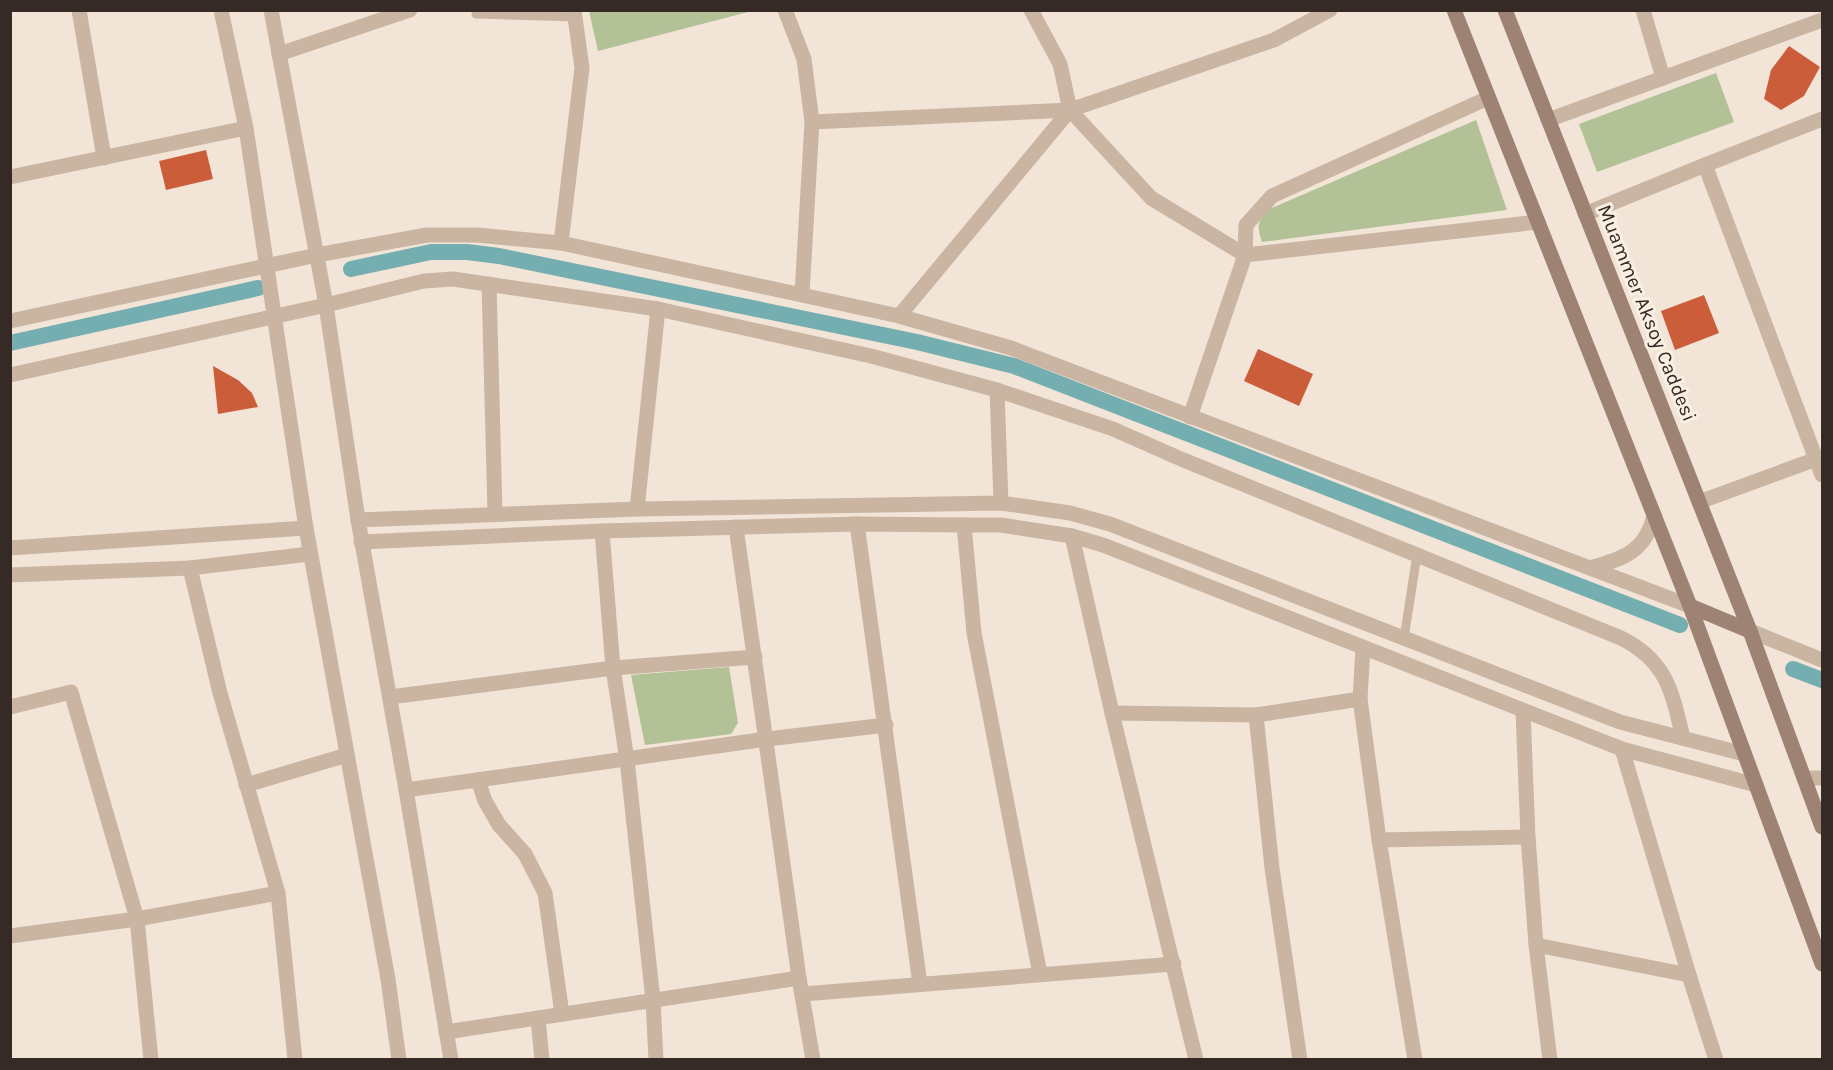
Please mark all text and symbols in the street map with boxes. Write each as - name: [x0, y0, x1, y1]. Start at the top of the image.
- street label: Muammer Aksoy Caddesi: [1593, 201, 1701, 425]

